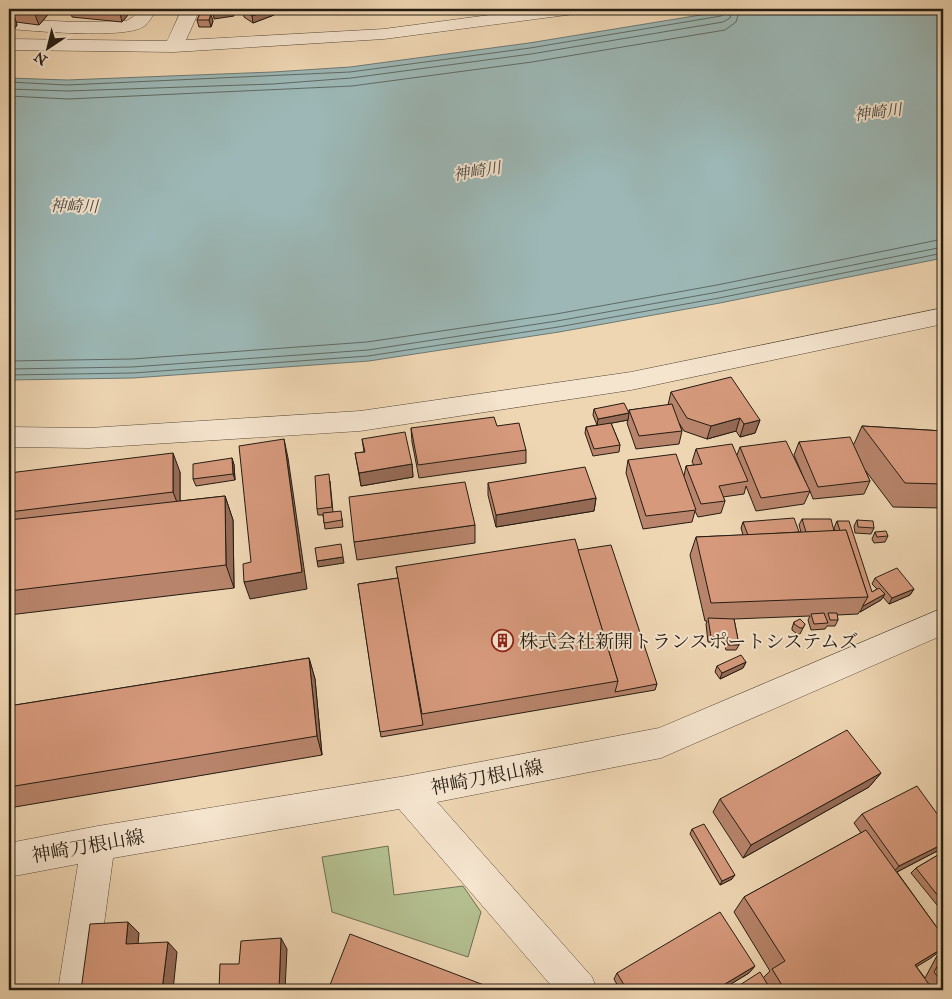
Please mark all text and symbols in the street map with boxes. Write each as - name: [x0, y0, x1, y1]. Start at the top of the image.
- north arrow: [22, 22, 72, 72]
- text: N: [31, 48, 51, 69]
- water label: 神崎川: [853, 99, 905, 124]
- water label: 神崎川: [452, 158, 504, 184]
- water label: 神崎川: [50, 196, 100, 216]
- building icon: 株式会社新開トランスポートシステムズ: [491, 629, 515, 653]
- place label: 株式会社新開トランスポートシステムズ: [519, 630, 859, 653]
- street label: 神崎刀根山線: [429, 755, 545, 799]
- street label: 神崎刀根山線: [30, 825, 146, 867]

